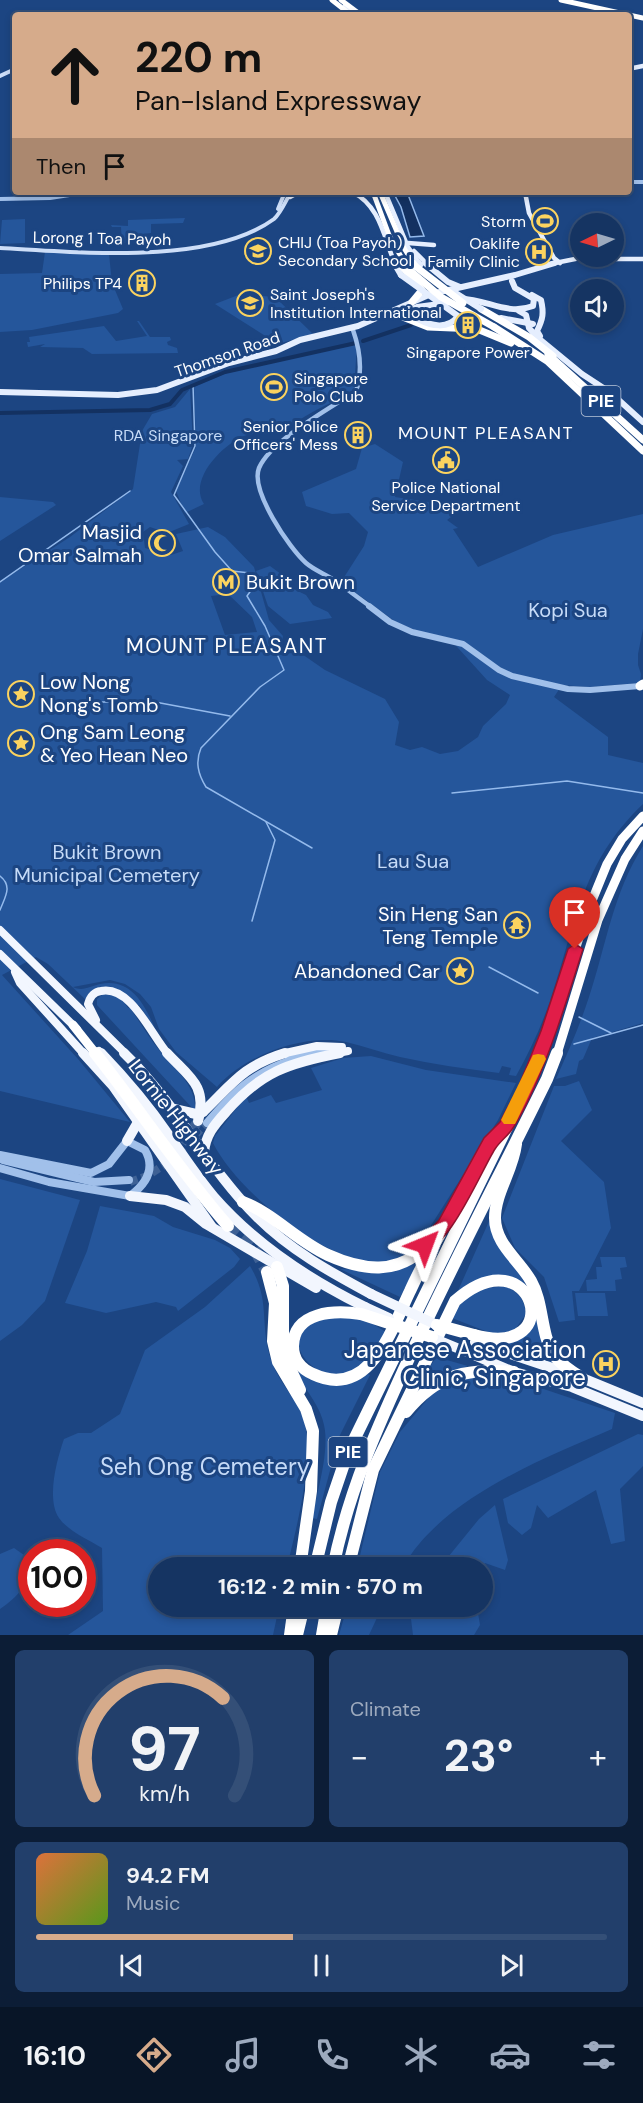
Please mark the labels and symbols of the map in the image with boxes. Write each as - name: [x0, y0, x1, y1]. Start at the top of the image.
- sports icon: Storm: [530, 206, 560, 236]
- place label: Storm: [481, 211, 526, 232]
- north arrow: [570, 213, 624, 267]
- street label: Lorong 1 Toa Payoh: [33, 227, 171, 250]
- place label: CHIJ (Toa Payoh) Secondary School: [278, 232, 412, 271]
- place label: Oaklife Family Clinic: [427, 233, 520, 272]
- school or university icon: CHIJ (Toa Payoh) Secondary School: [243, 236, 273, 266]
- hospital icon: Oaklife Family Clinic: [524, 237, 554, 267]
- building icon: Philips TP4: [127, 268, 157, 298]
- place label: Philips TP4: [43, 273, 122, 294]
- place label: Saint Joseph's Institution International: [270, 284, 442, 323]
- school or university icon: Saint Joseph's Institution International: [235, 288, 265, 318]
- building icon: Singapore Power: [453, 310, 483, 340]
- street label: Thomson Road: [172, 327, 283, 382]
- place label: Singapore Power: [406, 342, 530, 363]
- place label: Singapore Polo Club: [294, 368, 368, 407]
- sports icon: Singapore Polo Club: [259, 372, 289, 402]
- road number: PIE: [582, 386, 620, 416]
- place label: Senior Police Officers' Mess: [234, 416, 338, 455]
- building icon: Senior Police Officers' Mess: [343, 420, 373, 450]
- district label: MOUNT PLEASANT: [398, 421, 574, 445]
- park label: RDA Singapore: [114, 425, 222, 446]
- public building icon: Police National Service Department: [431, 445, 461, 475]
- place label: Police National Service Department: [372, 477, 520, 516]
- place label: Masjid Omar Salmah: [18, 519, 142, 568]
- mosque icon: Masjid Omar Salmah: [147, 528, 177, 558]
- metro station icon: Bukit Brown: [211, 567, 241, 597]
- place label: Bukit Brown: [246, 569, 355, 595]
- park label: Kopi Sua: [528, 597, 608, 623]
- district label: MOUNT PLEASANT: [126, 632, 328, 660]
- place label: Low Nong Nong's Tomb: [40, 669, 158, 718]
- place icon: Low Nong Nong's Tomb: [6, 679, 36, 709]
- place label: Ong Sam Leong & Yeo Hean Neo: [40, 719, 188, 768]
- place icon: Ong Sam Leong & Yeo Hean Neo: [6, 728, 36, 758]
- park label: Bukit Brown Municipal Cemetery: [14, 839, 200, 888]
- park label: Lau Sua: [377, 848, 449, 874]
- pin: [549, 887, 600, 949]
- place label: Sin Heng San Teng Temple: [378, 901, 498, 950]
- temple icon: Sin Heng San Teng Temple: [502, 910, 532, 940]
- place icon: Abandoned Car: [445, 956, 475, 986]
- place label: Abandoned Car: [294, 958, 440, 984]
- street label: Lornie Highway: [123, 1054, 229, 1180]
- position arrow: [393, 1213, 457, 1277]
- place label: Japanese Association Clinic, Singapore: [344, 1334, 586, 1393]
- hospital icon: Japanese Association Clinic, Singapore: [591, 1349, 621, 1379]
- road number: PIE: [328, 1437, 368, 1467]
- park label: Seh Ong Cemetery: [100, 1451, 310, 1482]
- speed limit sign: 100: [18, 1539, 96, 1617]

